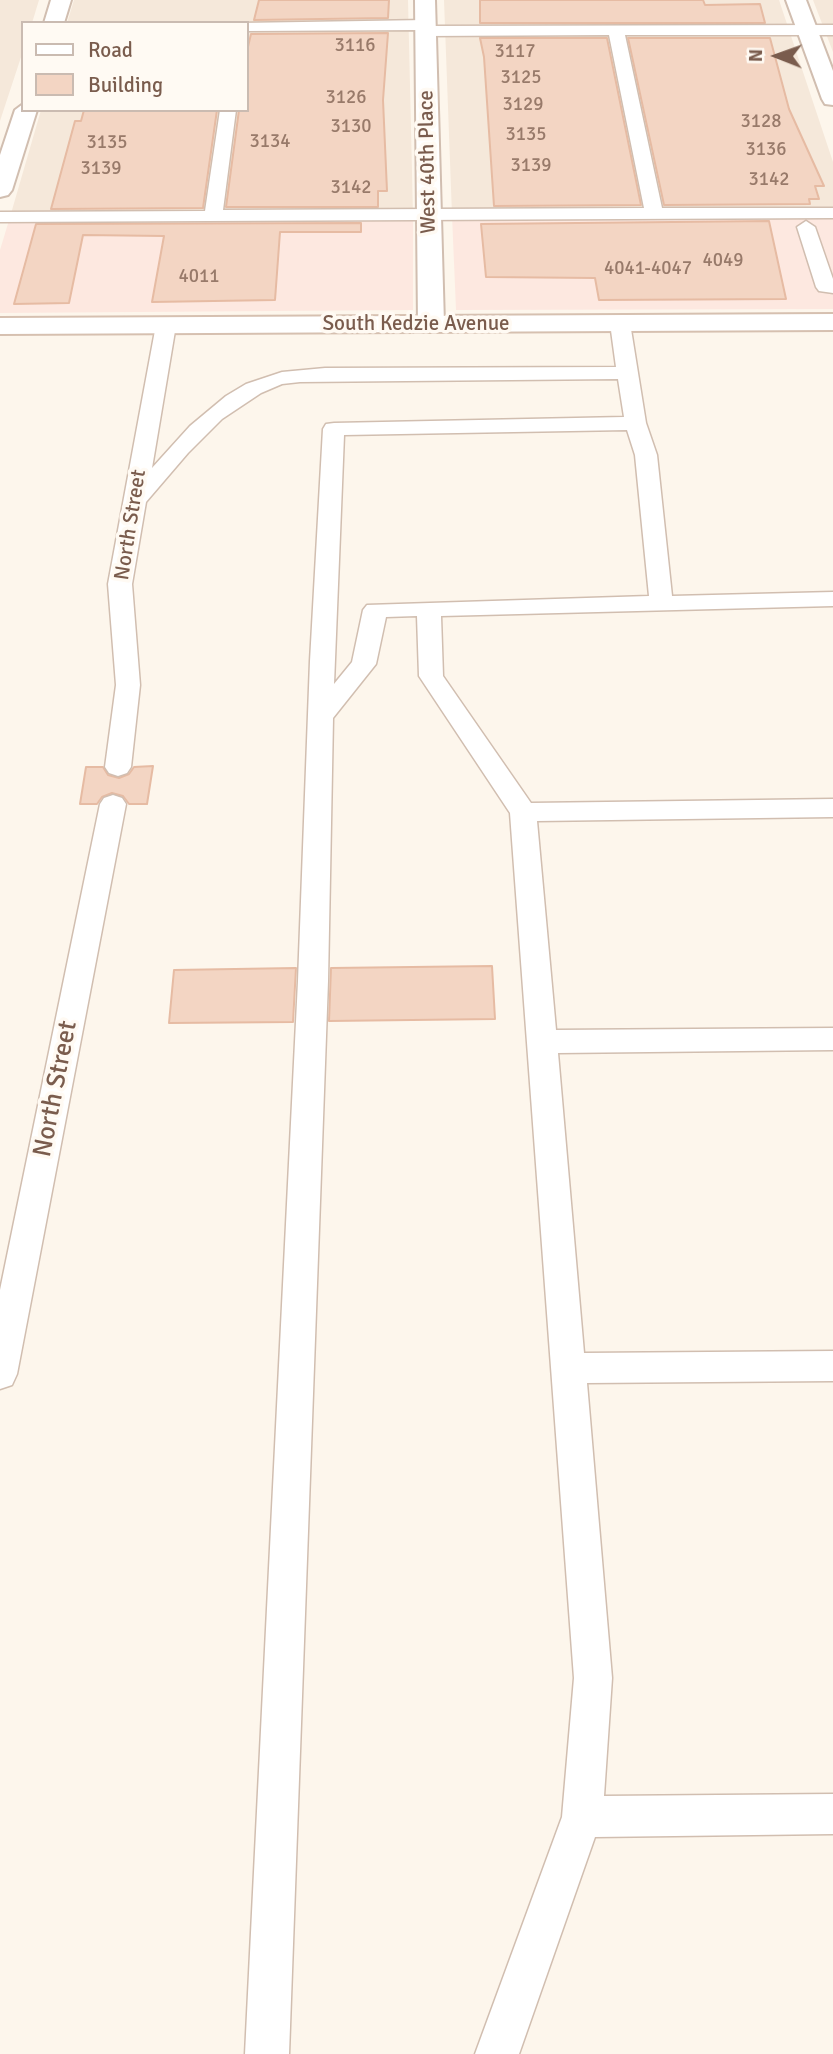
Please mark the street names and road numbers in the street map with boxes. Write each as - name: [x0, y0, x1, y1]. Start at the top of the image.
- street label: West 40th Place: [414, 90, 442, 234]
- street label: South Kedzie Avenue: [322, 311, 510, 337]
- street label: North Street: [110, 468, 152, 582]
- street label: North Street: [28, 1018, 84, 1160]

